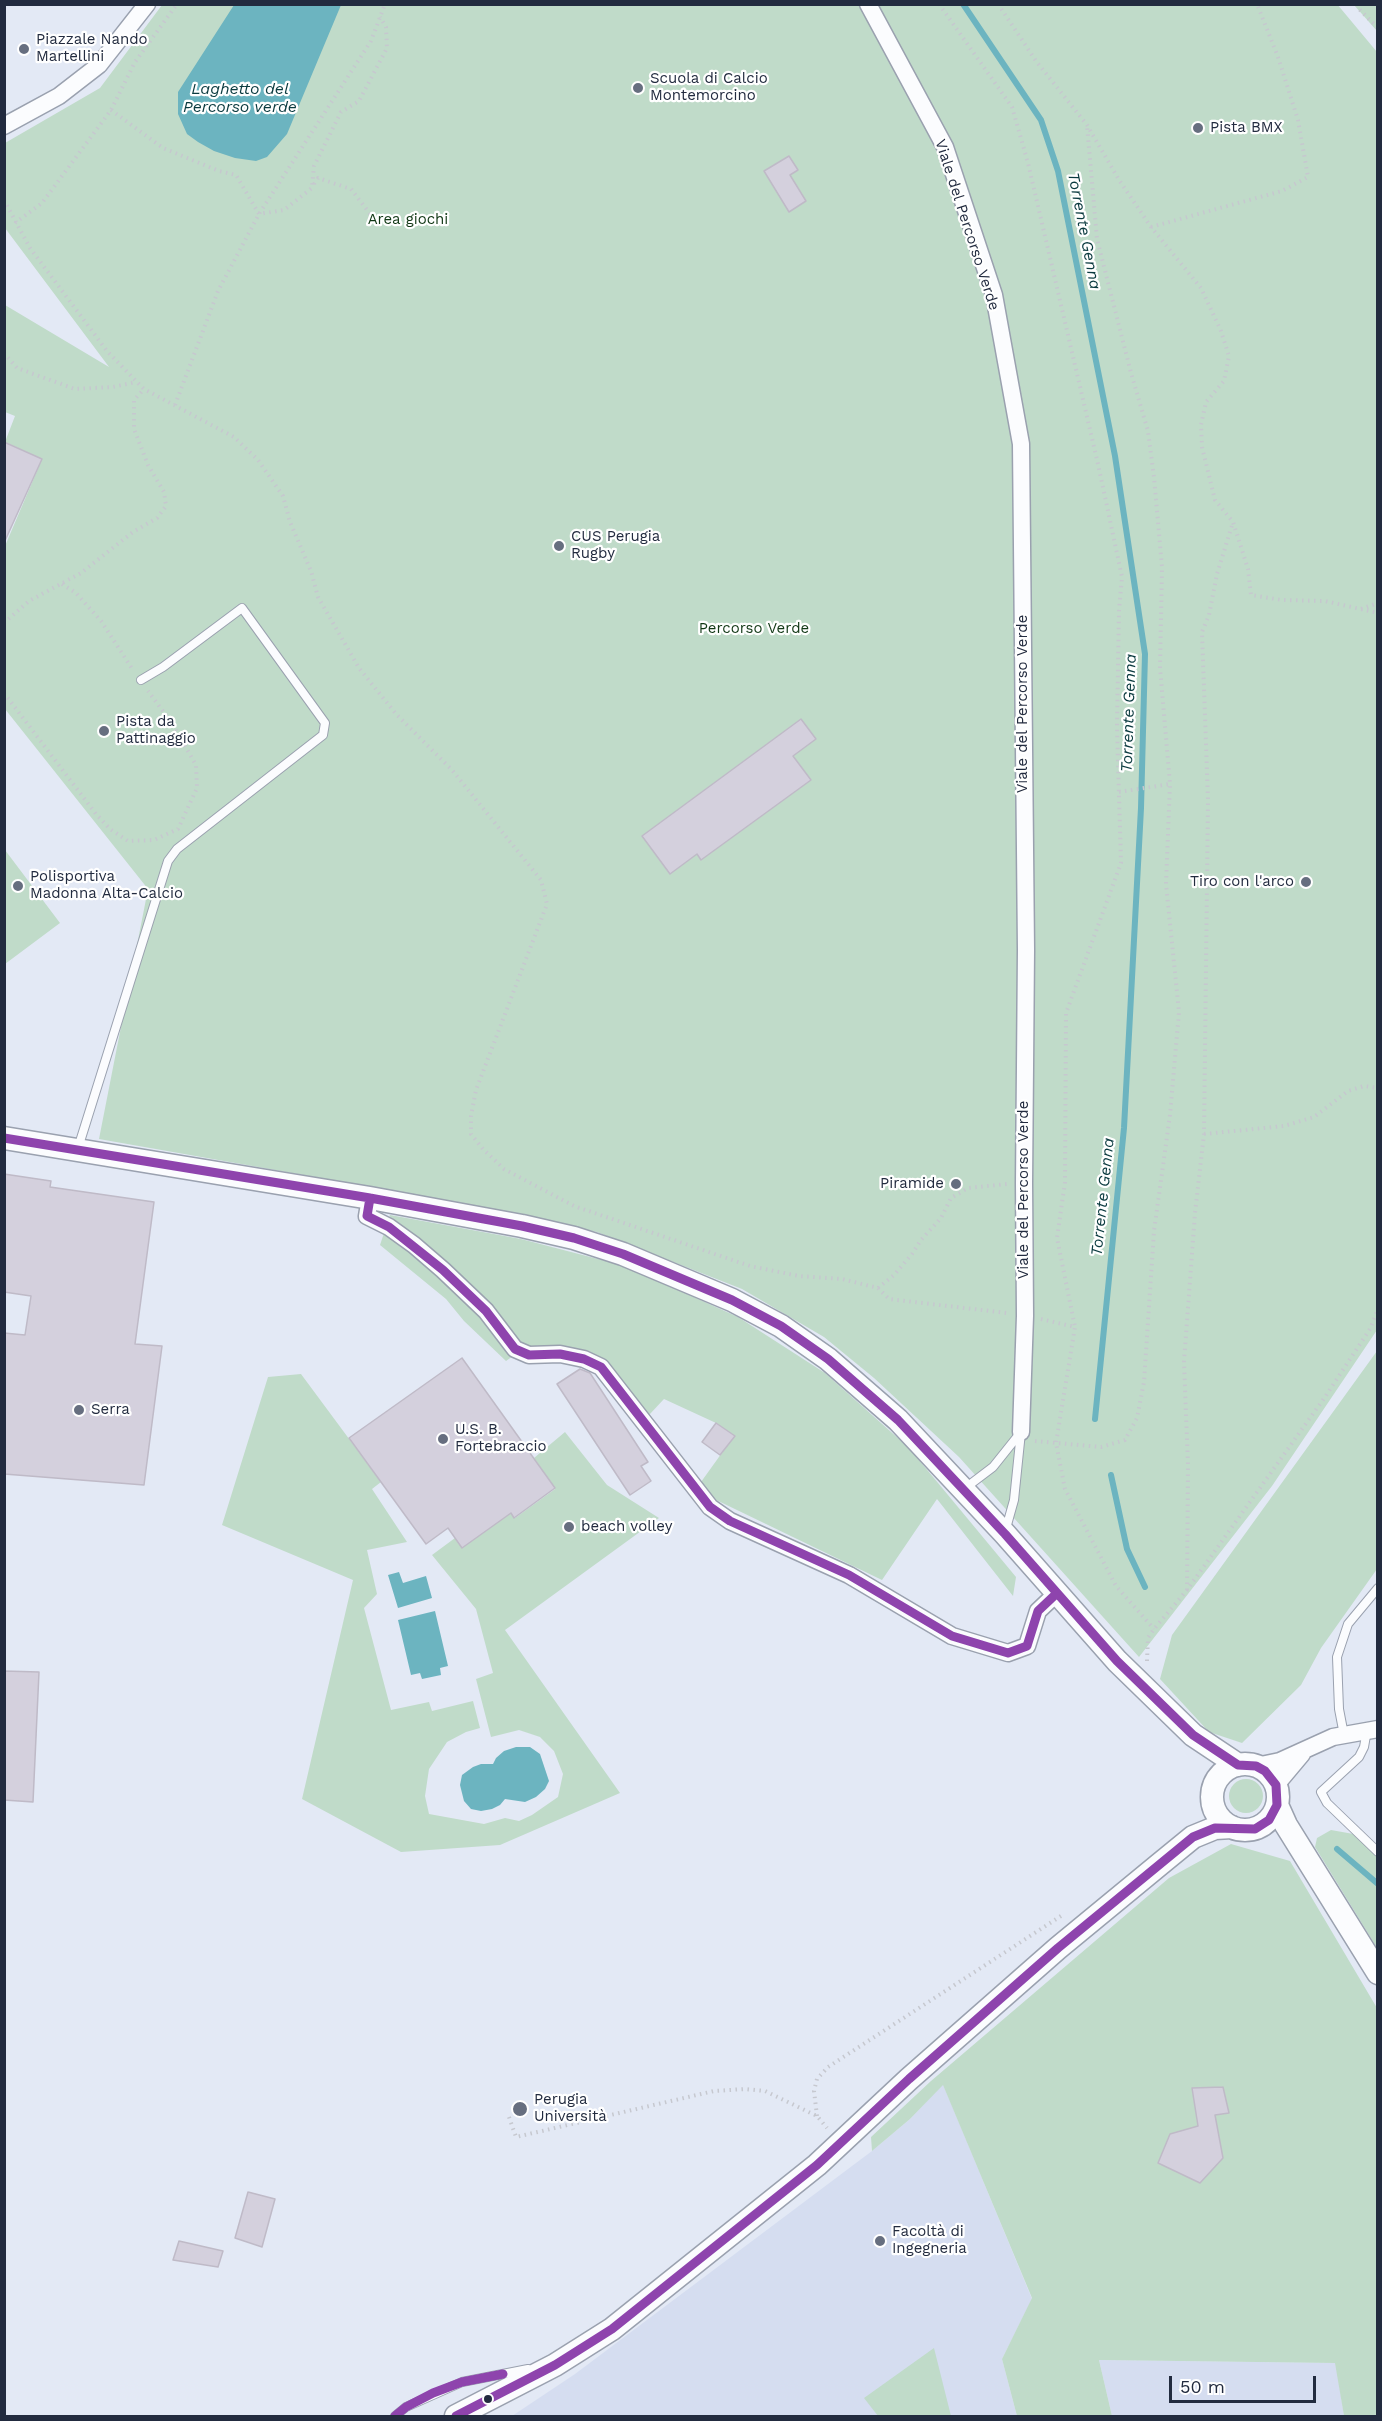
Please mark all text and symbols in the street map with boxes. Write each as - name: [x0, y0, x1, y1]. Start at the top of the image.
- place label: Piazzale Nando Martellini: [36, 31, 148, 66]
- marker: Piazzale Nando Martellini: [17, 42, 31, 56]
- place label: Scuola di Calcio Montemorcino: [650, 70, 768, 105]
- water label: Laghetto del Percorso verde: [183, 79, 297, 117]
- marker: Scuola di Calcio Montemorcino: [631, 81, 645, 95]
- place label: Pista BMX: [1210, 119, 1283, 137]
- marker: Pista BMX: [1191, 121, 1205, 135]
- street label: Viale del Percorso Verde: [931, 137, 1003, 313]
- water label: Torrente Genna: [1063, 171, 1105, 291]
- park label: Area giochi: [368, 211, 448, 229]
- place label: CUS Perugia Rugby: [571, 528, 660, 563]
- marker: CUS Perugia Rugby: [552, 539, 566, 553]
- street label: Viale del Percorso Verde: [1014, 615, 1032, 793]
- park label: Percorso Verde: [699, 620, 809, 638]
- water label: Torrente Genna: [1117, 653, 1141, 773]
- place label: Pista da Pattinaggio: [116, 713, 196, 748]
- marker: Pista da Pattinaggio: [97, 724, 111, 738]
- place label: Polisportiva Madonna Alta-Calcio: [30, 868, 183, 903]
- place label: Tiro con l'arco: [1190, 873, 1294, 891]
- marker: Tiro con l'arco: [1299, 875, 1313, 889]
- marker: Polisportiva Madonna Alta-Calcio: [11, 879, 25, 893]
- street label: Viale del Percorso Verde: [1015, 1101, 1033, 1279]
- water label: Torrente Genna: [1087, 1137, 1119, 1257]
- place label: Piramide: [880, 1175, 944, 1193]
- marker: Piramide: [949, 1177, 963, 1191]
- place label: Serra: [91, 1401, 130, 1419]
- marker: Serra: [72, 1403, 86, 1417]
- place label: U.S. B. Fortebraccio: [455, 1421, 547, 1456]
- marker: U.S. B. Fortebraccio: [436, 1432, 450, 1446]
- place label: beach volley: [581, 1518, 672, 1536]
- marker: beach volley: [562, 1520, 576, 1534]
- place label: Perugia Università: [534, 2091, 607, 2126]
- marker: Perugia Università: [511, 2100, 529, 2118]
- place label: Facoltà di Ingegneria: [892, 2223, 967, 2258]
- marker: Facoltà di Ingegneria: [873, 2234, 887, 2248]
- scale bar: [1172, 2364, 1319, 2402]
- text: 50 m: [1180, 2376, 1225, 2397]
- unlabelled marker: [482, 2393, 494, 2405]

